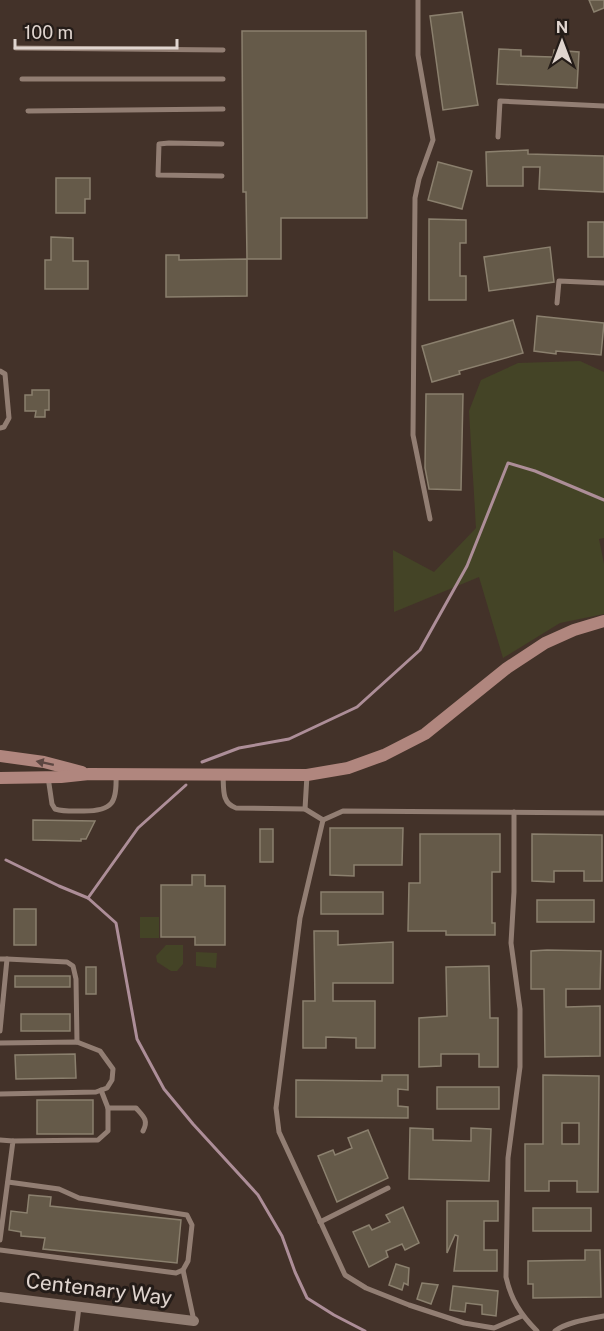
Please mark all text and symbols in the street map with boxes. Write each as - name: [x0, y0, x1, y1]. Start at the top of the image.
- scale bar: [15, 12, 177, 50]
- north arrow: [532, 12, 592, 72]
- text: N: [556, 18, 568, 37]
- text: 100 m: [24, 22, 73, 43]
- one-way arrow: [35, 758, 54, 767]
- street label: Centenary Way: [24, 1268, 174, 1310]

